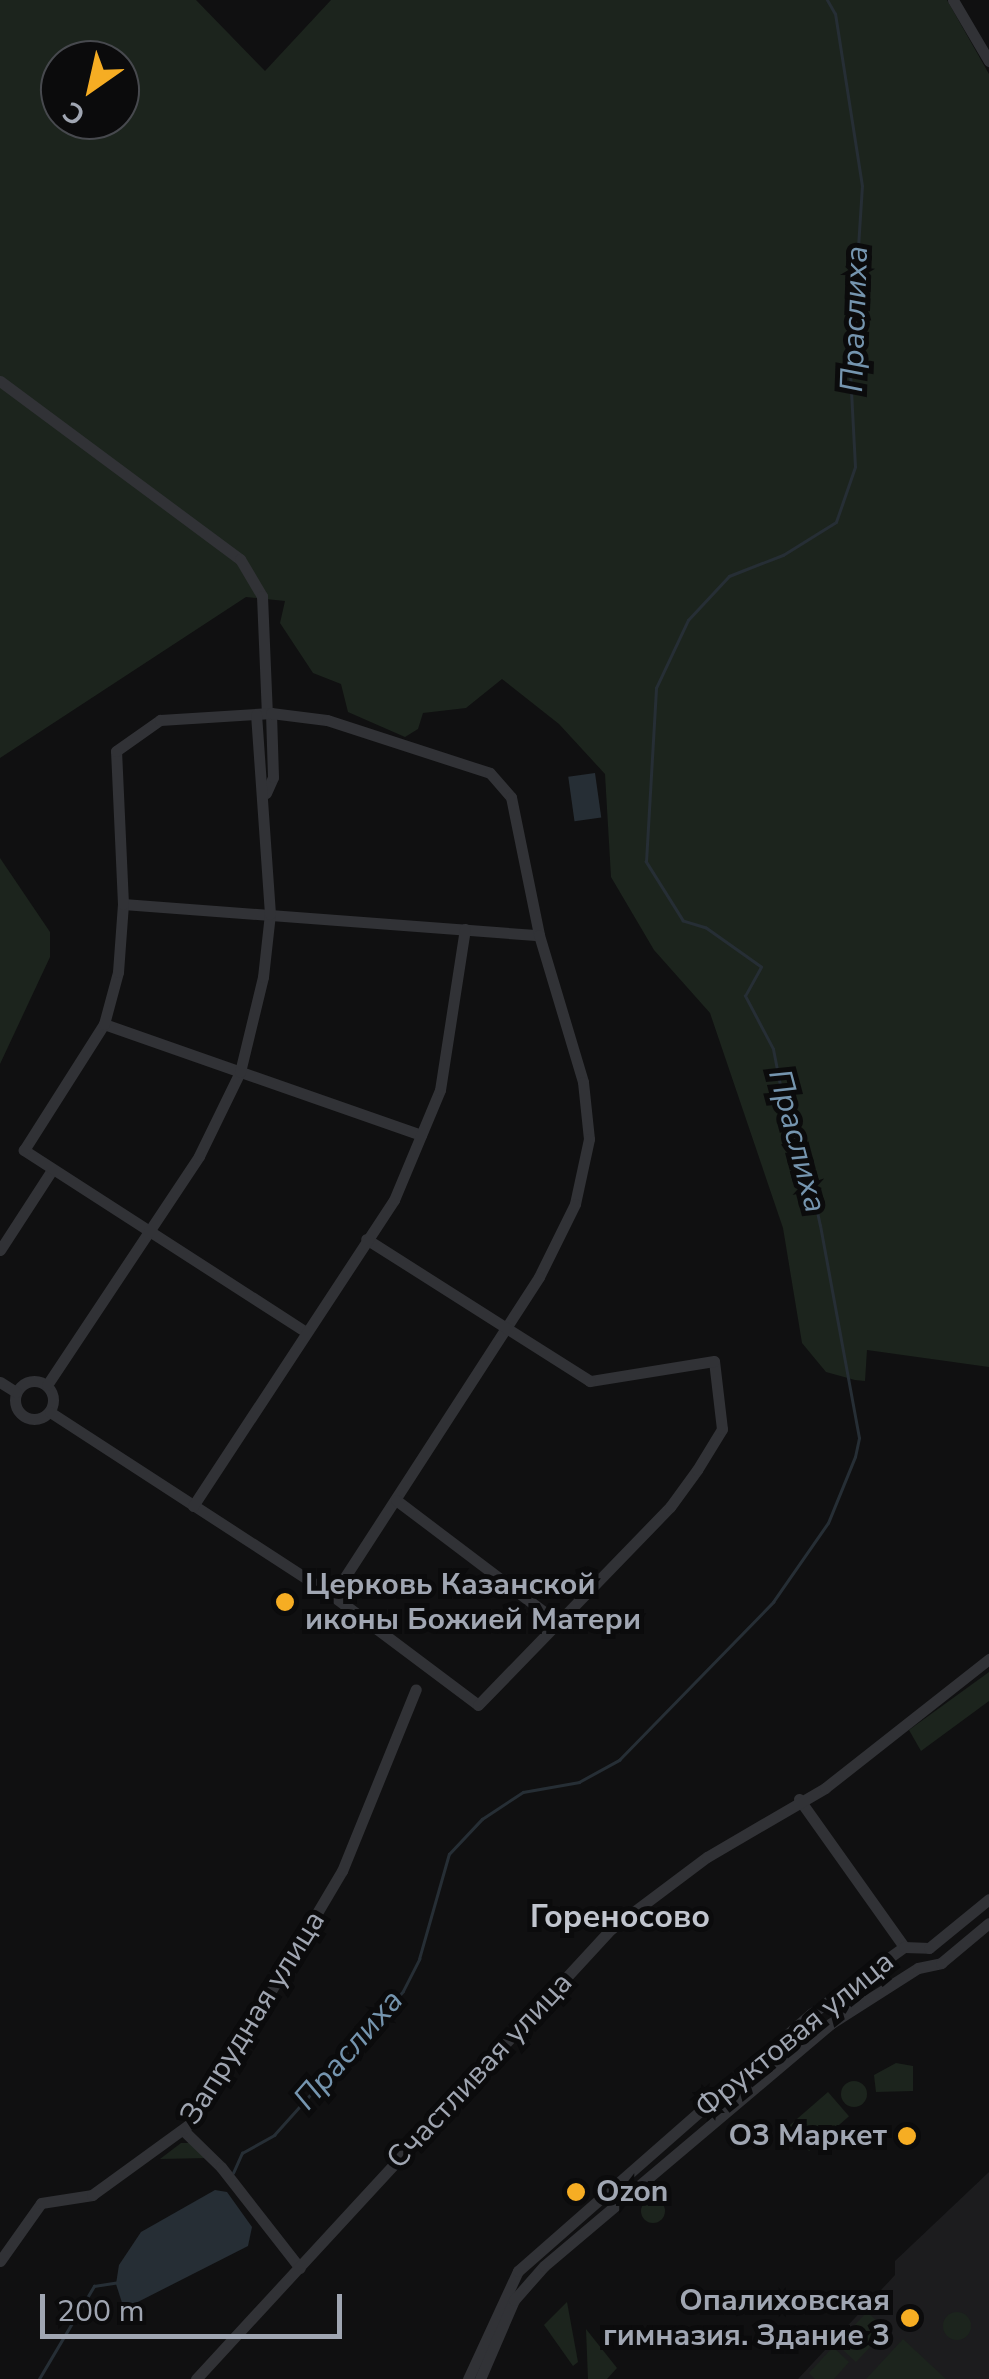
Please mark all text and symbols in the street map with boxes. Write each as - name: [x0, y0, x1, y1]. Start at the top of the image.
- north arrow: [40, 40, 140, 140]
- text: С: [56, 92, 93, 134]
- water label: Праслиха: [833, 245, 877, 393]
- water label: Праслиха: [759, 1065, 835, 1217]
- place label: Церковь Казанской иконы Божией Матери: [305, 1567, 641, 1638]
- marker: Церковь Казанской иконы Божией Матери: [274, 1591, 296, 1613]
- district label: Гореносово: [530, 1898, 710, 1936]
- street label: Запрудная улица: [173, 1905, 333, 2131]
- street label: Фруктовая улица: [689, 1944, 901, 2126]
- street label: Счастливая улица: [380, 1965, 580, 2177]
- water label: Праслиха: [286, 1982, 412, 2118]
- place label: О3 Маркет: [728, 2118, 887, 2154]
- marker: О3 Маркет: [896, 2125, 918, 2147]
- place label: Ozon: [596, 2174, 668, 2210]
- marker: Ozon: [565, 2181, 587, 2203]
- scale bar: [45, 2274, 348, 2336]
- place label: Опалиховская гимназия. Здание 3: [603, 2283, 890, 2354]
- text: 200 m: [57, 2291, 144, 2332]
- marker: Опалиховская гимназия. Здание 3: [899, 2307, 921, 2329]

